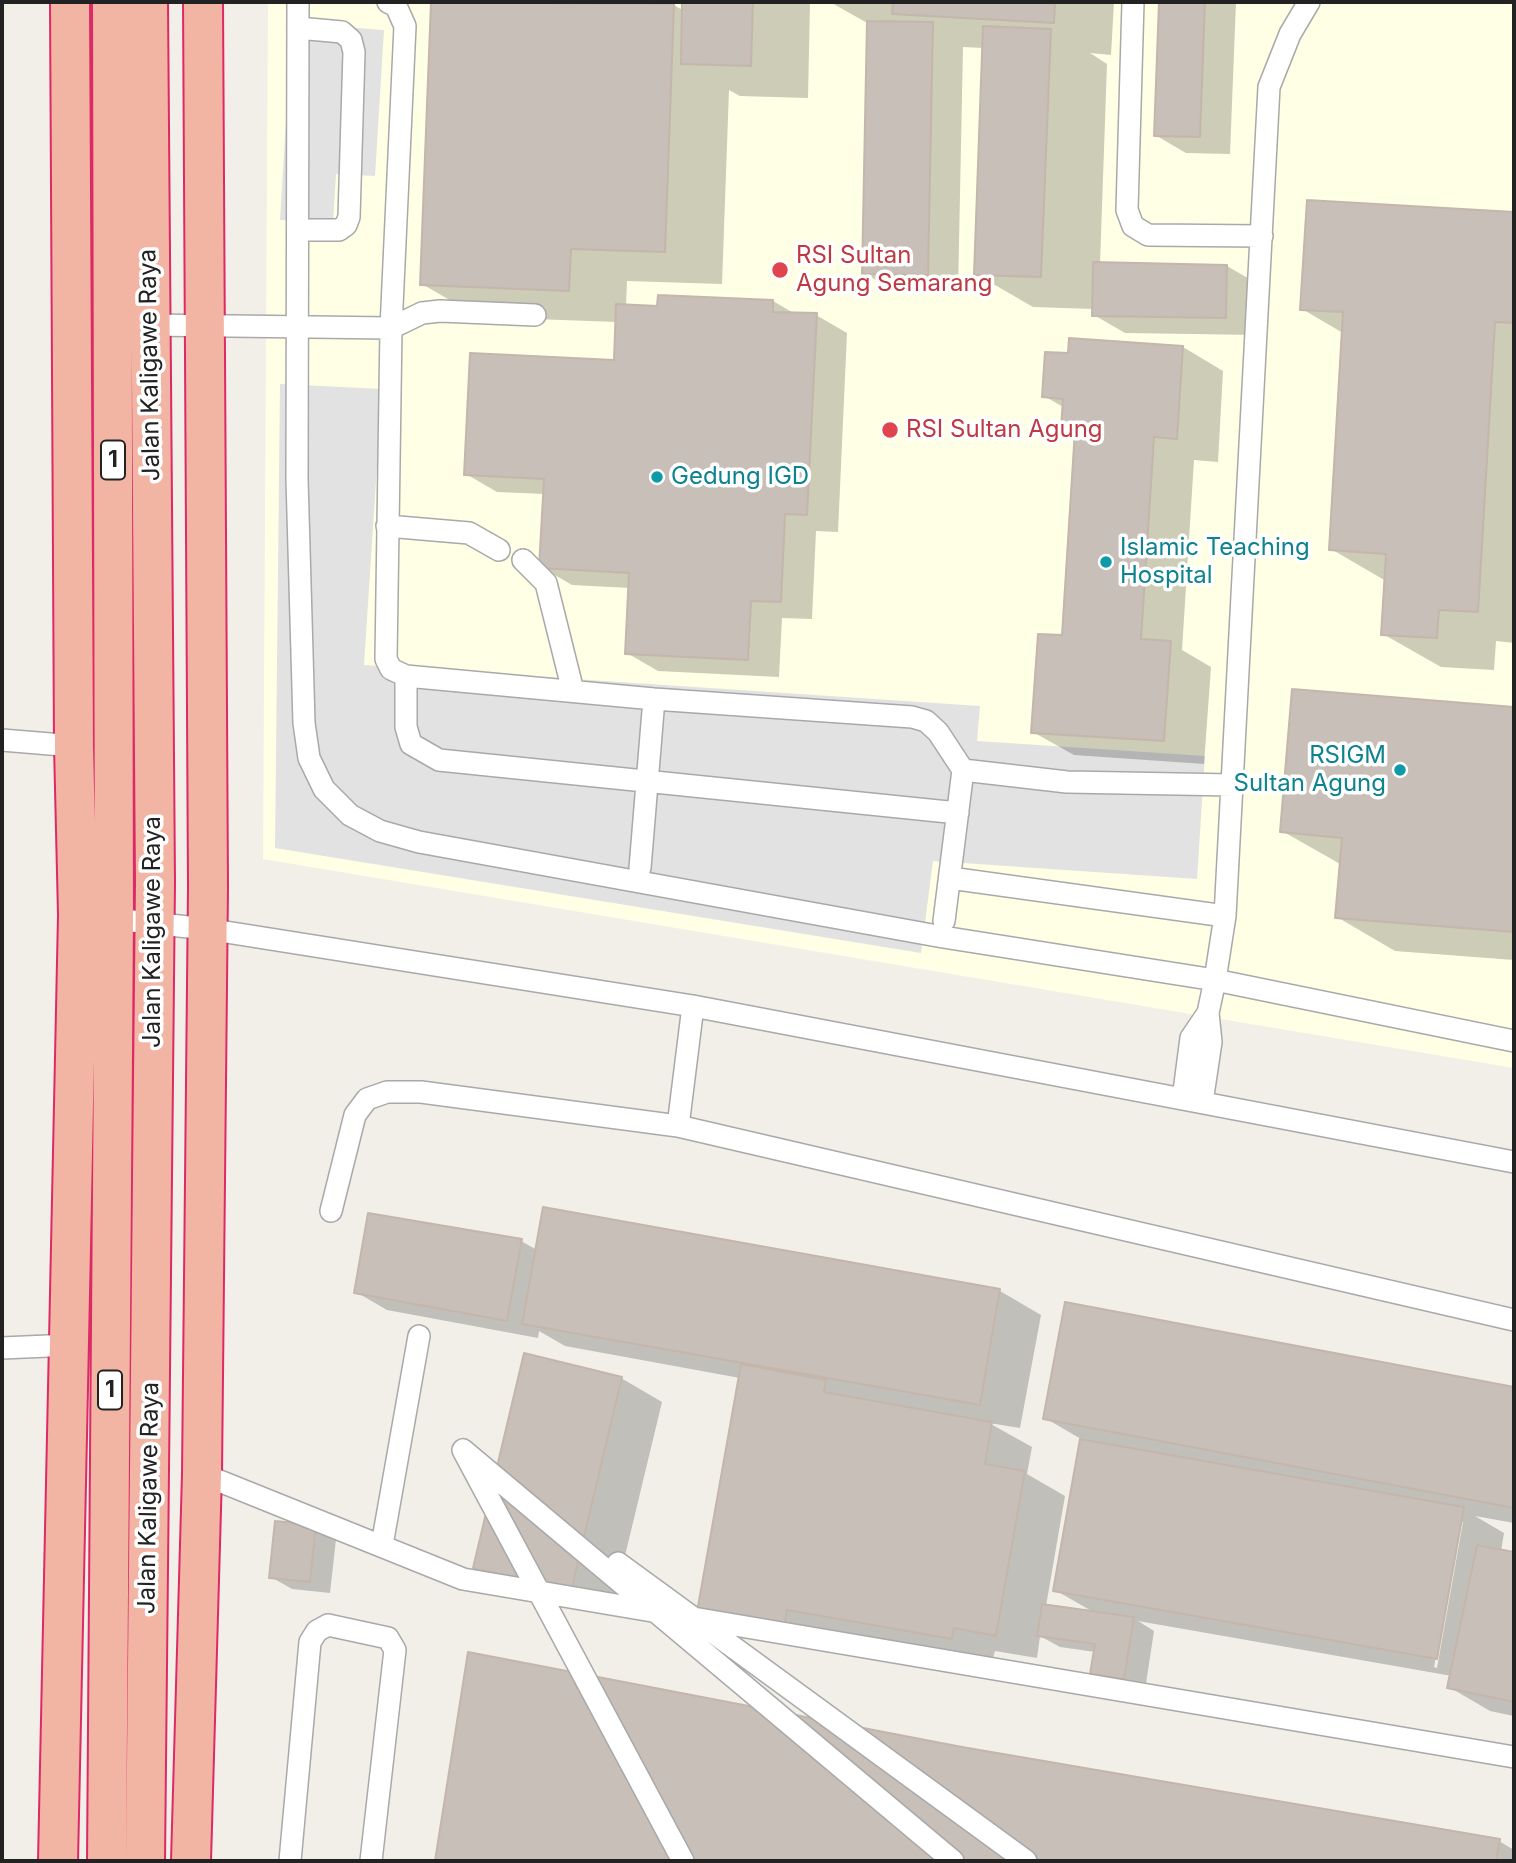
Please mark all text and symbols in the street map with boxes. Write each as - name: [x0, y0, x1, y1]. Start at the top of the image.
- place label: RSI Sultan Agung Semarang: [796, 242, 992, 298]
- street label: Jalan Kaligawe Raya: [134, 249, 166, 481]
- marker: RSI Sultan Agung Semarang: [770, 260, 790, 280]
- place label: RSI Sultan Agung: [906, 416, 1103, 444]
- marker: RSI Sultan Agung: [880, 420, 900, 440]
- road number: 1: [101, 440, 125, 480]
- place label: Gedung IGD: [671, 463, 809, 491]
- marker: Gedung IGD: [649, 469, 665, 485]
- place label: Islamic Teaching Hospital: [1120, 534, 1310, 590]
- marker: Islamic Teaching Hospital: [1098, 554, 1114, 570]
- place label: RSIGM Sultan Agung: [1234, 742, 1386, 798]
- marker: RSIGM Sultan Agung: [1392, 762, 1408, 778]
- street label: Jalan Kaligawe Raya: [139, 816, 167, 1048]
- road number: 1: [98, 1371, 122, 1410]
- street label: Jalan Kaligawe Raya: [133, 1382, 165, 1614]

